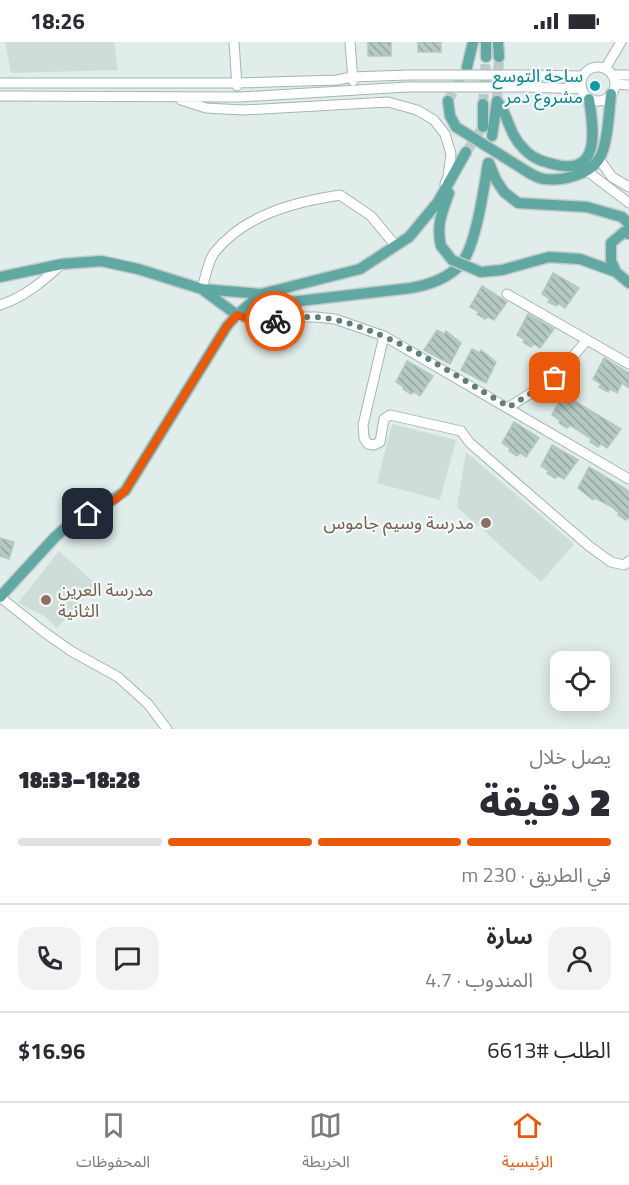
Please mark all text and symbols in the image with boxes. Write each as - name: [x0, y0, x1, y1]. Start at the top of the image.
- text: 18:26: [30, 4, 85, 38]
- place label: ساحة التوسع مشروع دمر: [492, 62, 583, 111]
- marker: ساحة التوسع مشروع دمر: [588, 79, 602, 93]
- courier: [245, 291, 305, 351]
- icon: bike: [259, 305, 292, 338]
- pin: [529, 352, 580, 403]
- icon: bag: [538, 361, 571, 394]
- pin: [62, 488, 113, 539]
- icon: home: [71, 497, 104, 530]
- place label: مدرسة وسيم جاموس: [324, 509, 474, 536]
- marker: مدرسة وسيم جاموس: [479, 516, 493, 530]
- place label: مدرسة العرين الثانية: [58, 576, 153, 624]
- marker: مدرسة العرين الثانية: [39, 593, 53, 607]
- map controls: [550, 651, 610, 711]
- button: locate: [550, 651, 610, 711]
- text: يصل خلال: [529, 741, 611, 772]
- text: 18:28–18:33: [18, 763, 140, 797]
- text: 2 دقيقة: [479, 772, 611, 831]
- text: في الطريق · 230 m: [461, 859, 611, 890]
- text: سارة: [487, 919, 533, 953]
- button: phone: [18, 927, 81, 990]
- button: chat: [96, 927, 159, 990]
- button: person: [548, 927, 611, 990]
- text: المندوب · 4.7: [425, 964, 533, 995]
- text: الطلب #6613: [487, 1033, 611, 1067]
- text: $16.96: [18, 1034, 85, 1068]
- tab: المحفوظات: [76, 1109, 150, 1179]
- tab: الخريطة: [302, 1109, 350, 1179]
- tab: الرئيسية: [502, 1109, 553, 1179]

